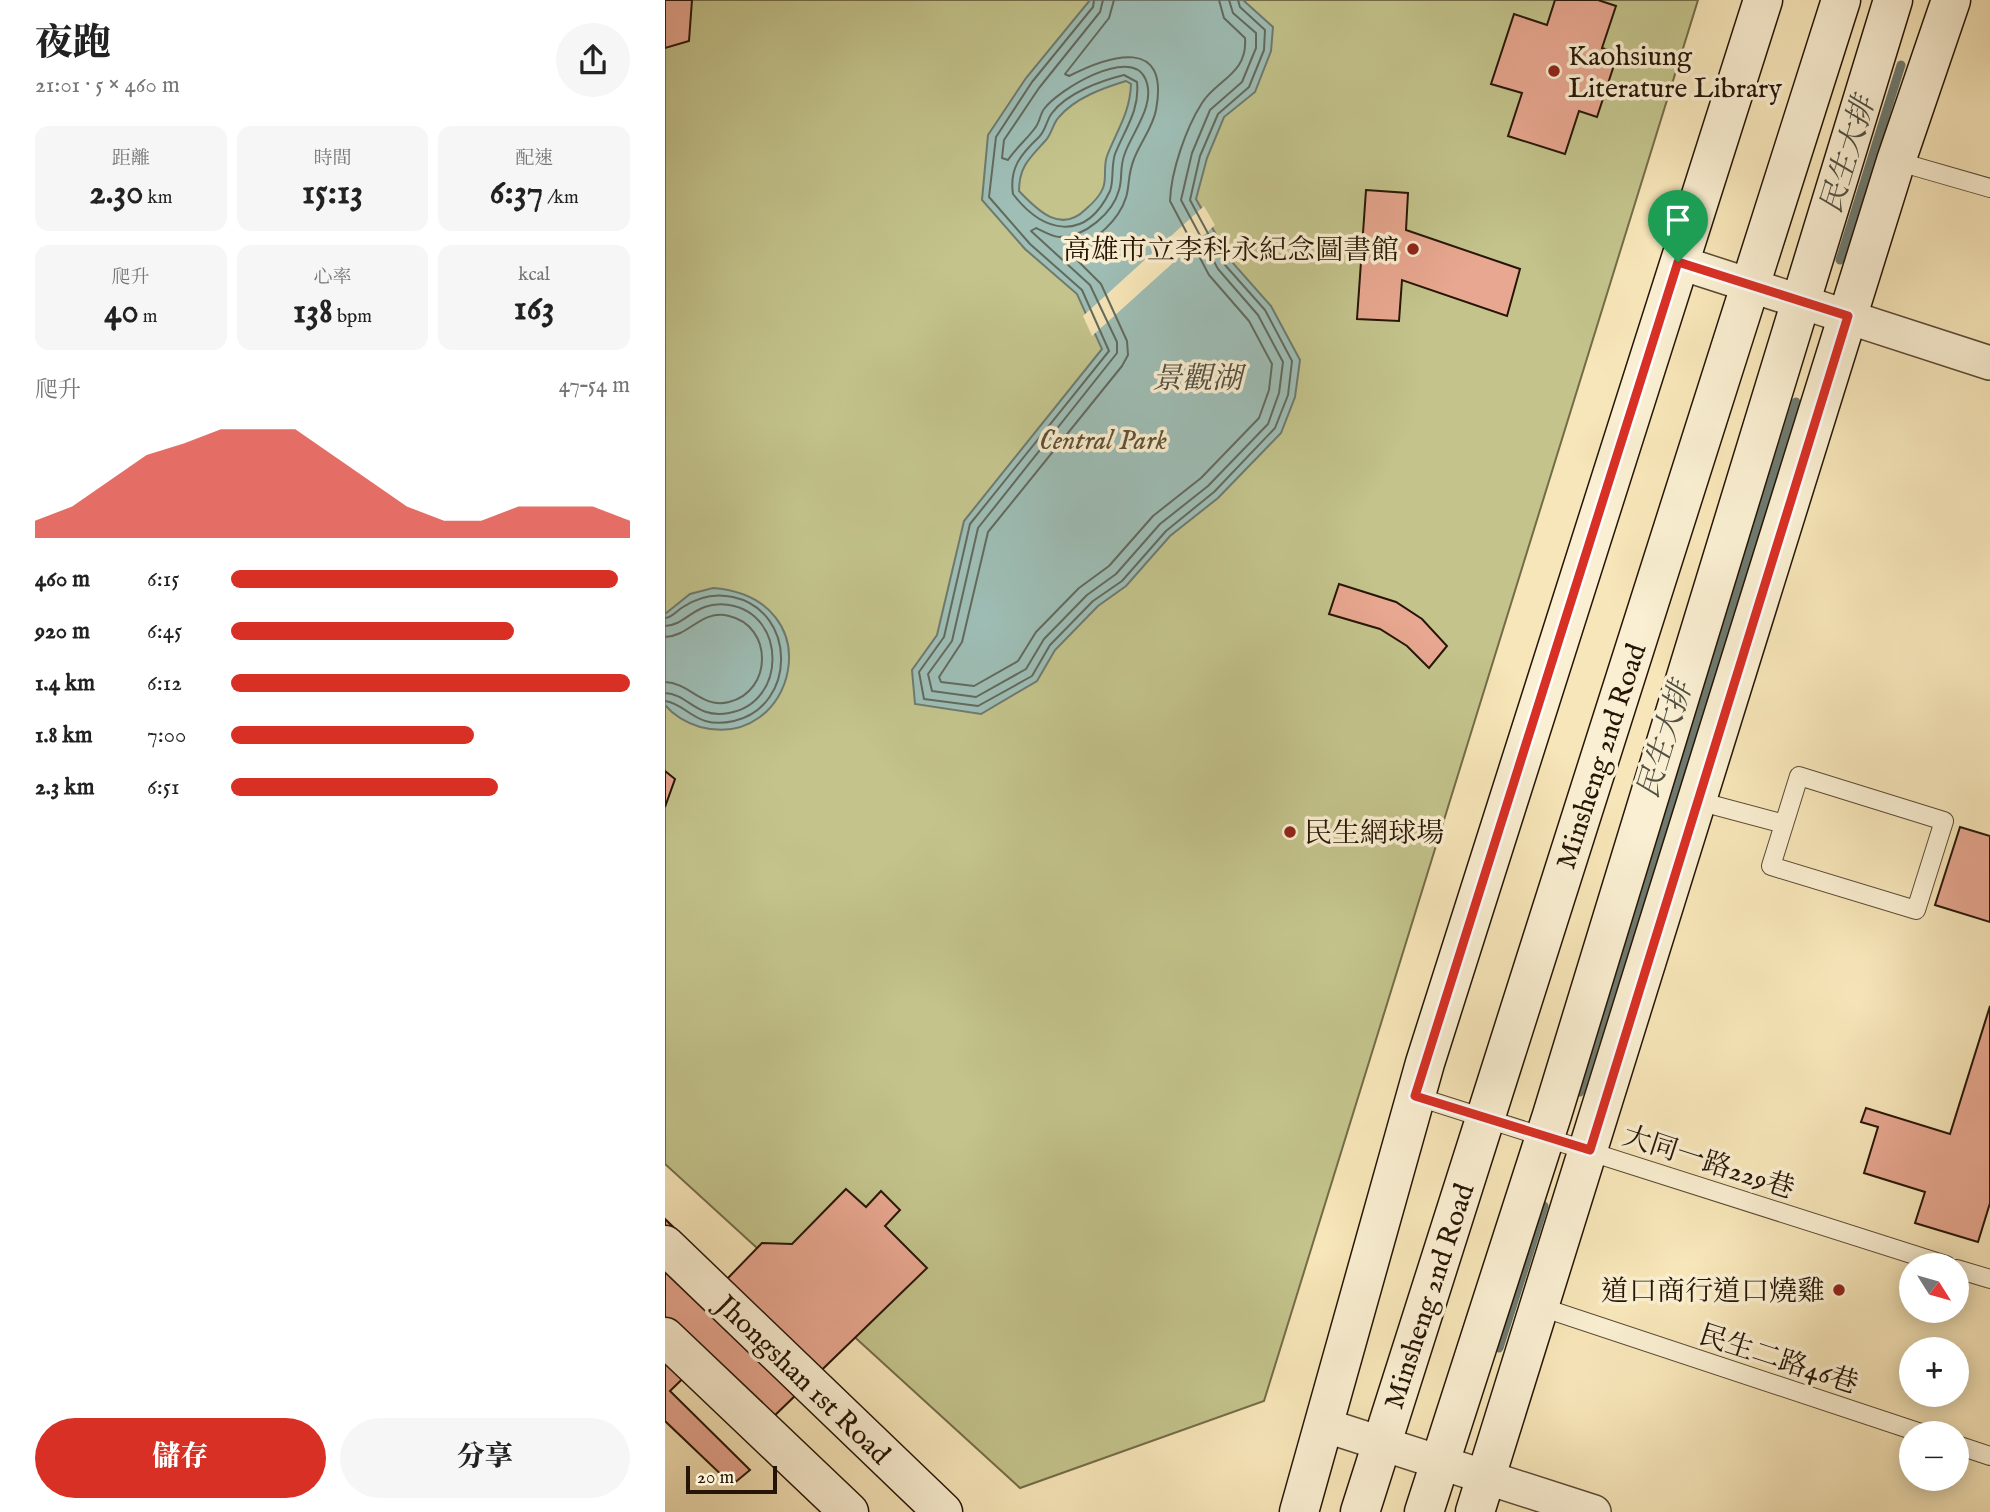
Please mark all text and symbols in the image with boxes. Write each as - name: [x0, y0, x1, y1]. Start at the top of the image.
- text: 夜跑: [35, 21, 111, 69]
- button: share: [556, 23, 630, 97]
- place label: Kaohsiung Literature Library: [1568, 40, 1782, 107]
- marker: Kaohsiung Literature Library: [1546, 63, 1562, 79]
- text: 21:01 · 5 × 460 m: [35, 71, 180, 100]
- water label: 民生大排: [1813, 89, 1886, 219]
- text: 距離: [112, 147, 150, 171]
- text: 時間: [313, 147, 352, 171]
- text: 配速: [515, 147, 553, 171]
- text: 2.30: [89, 171, 143, 216]
- text: 15:13: [302, 171, 363, 216]
- text: 6:37: [490, 171, 543, 216]
- text: km: [143, 186, 172, 210]
- text: /km: [543, 186, 579, 210]
- pin: [1648, 190, 1708, 262]
- icon: arrive: [1659, 201, 1697, 239]
- place label: 高雄市立李科永紀念圖書館: [1063, 234, 1399, 269]
- marker: 高雄市立李科永紀念圖書館: [1405, 241, 1421, 257]
- text: kcal: [518, 263, 550, 287]
- text: 爬升: [112, 266, 150, 290]
- text: 心率: [313, 266, 352, 290]
- text: 163: [514, 287, 555, 332]
- text: 40: [104, 290, 139, 335]
- text: 138: [293, 290, 333, 335]
- text: m: [139, 305, 157, 329]
- text: bpm: [333, 305, 372, 329]
- water label: 景觀湖: [1152, 361, 1247, 399]
- text: 47–54 m: [559, 371, 630, 400]
- text: 爬升: [35, 376, 81, 405]
- park label: Central Park: [1039, 424, 1167, 459]
- text: 460 m: [35, 565, 90, 594]
- text: 6:15: [147, 565, 180, 594]
- text: 920 m: [35, 617, 90, 646]
- text: 6:45: [147, 617, 182, 646]
- street label: Minsheng 2nd Road: [1549, 640, 1655, 874]
- text: 1.4 km: [35, 669, 95, 698]
- text: 6:12: [147, 669, 182, 698]
- water label: 民生大排: [1630, 674, 1703, 804]
- text: 1.8 km: [35, 721, 93, 750]
- text: 7:00: [147, 721, 186, 750]
- text: 2.3 km: [35, 773, 94, 802]
- text: 6:51: [147, 773, 180, 802]
- place label: 民生網球場: [1304, 817, 1444, 852]
- marker: 民生網球場: [1282, 824, 1298, 840]
- street label: 大同一路229巷: [1618, 1119, 1799, 1208]
- street label: Minsheng 2nd Road: [1377, 1180, 1483, 1414]
- north arrow: [1899, 1253, 1969, 1323]
- map controls: [1899, 1253, 1969, 1491]
- place label: 道口商行道口燒雞: [1601, 1275, 1825, 1310]
- marker: 道口商行道口燒雞: [1831, 1282, 1847, 1298]
- street label: Jhongshan 1st Road: [706, 1287, 897, 1473]
- street label: 民生二路46巷: [1694, 1318, 1862, 1403]
- button: +: [1899, 1337, 1969, 1407]
- button: 儲存: [35, 1418, 326, 1498]
- button: 分享: [340, 1418, 630, 1498]
- button: −: [1899, 1421, 1969, 1491]
- scale bar: [686, 1463, 777, 1495]
- text: 20 m: [697, 1466, 734, 1490]

